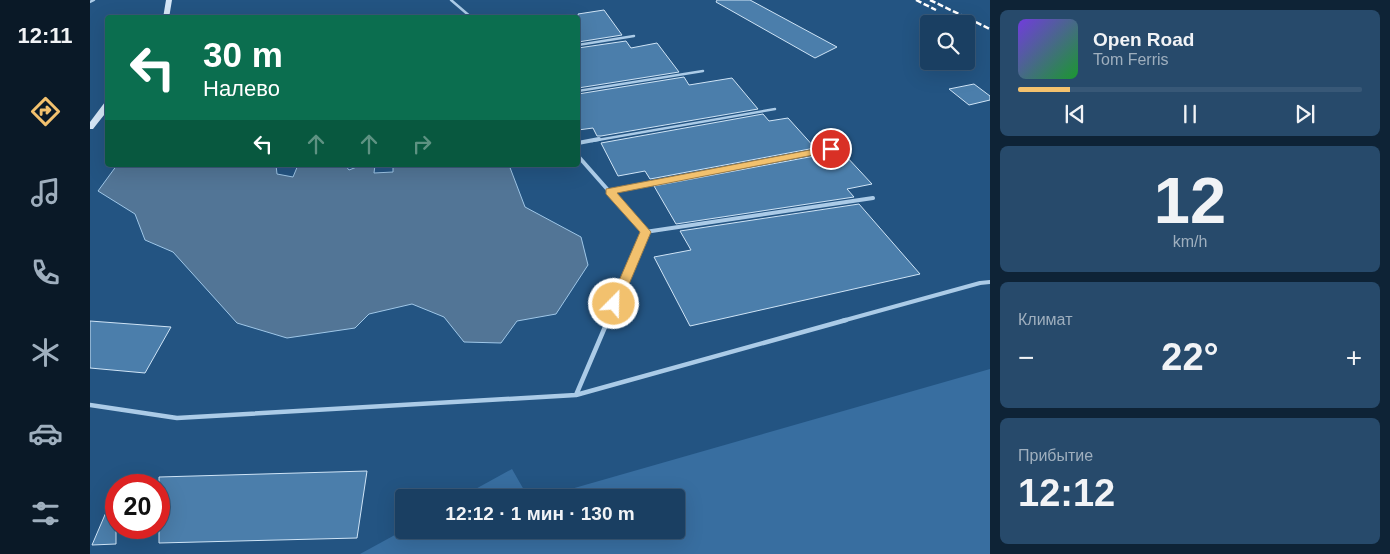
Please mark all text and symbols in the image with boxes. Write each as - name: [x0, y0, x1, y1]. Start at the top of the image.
- map controls: [920, 15, 975, 70]
- button: search: [920, 15, 975, 70]
- text: 12:11: [17, 23, 73, 48]
- text: Open Road: [1093, 29, 1194, 50]
- icon: left: [120, 35, 185, 100]
- text: 30 m: [203, 35, 283, 74]
- text: Tom Ferris: [1093, 51, 1169, 68]
- text: Налево: [203, 76, 280, 101]
- icon: directions: [28, 94, 63, 129]
- icon: previous: [1061, 100, 1089, 128]
- icon: pause: [1176, 100, 1204, 128]
- icon: next: [1291, 100, 1319, 128]
- pin: [810, 128, 852, 170]
- icon: left: [249, 130, 277, 158]
- icon: ahead: [302, 130, 330, 158]
- icon: ahead: [355, 130, 383, 158]
- icon: right: [408, 130, 436, 158]
- icon: arrive: [817, 135, 845, 163]
- text: 12: [1154, 164, 1226, 237]
- icon: music: [28, 175, 63, 210]
- text: km/h: [1173, 233, 1207, 250]
- icon: phone: [28, 255, 63, 290]
- position arrow: [587, 277, 639, 329]
- text: Климат: [1018, 311, 1072, 328]
- icon: climate: [28, 335, 63, 370]
- text: 22°: [1161, 336, 1219, 378]
- text: −: [1018, 342, 1034, 373]
- text: +: [1346, 342, 1362, 373]
- icon: car: [28, 416, 63, 451]
- text: Прибытие: [1018, 447, 1093, 464]
- text: 12:12: [1018, 472, 1115, 514]
- speed limit sign: 20: [105, 474, 170, 539]
- icon: filters: [28, 496, 63, 531]
- text: 12:12 · 1 мин · 130 m: [445, 503, 635, 524]

